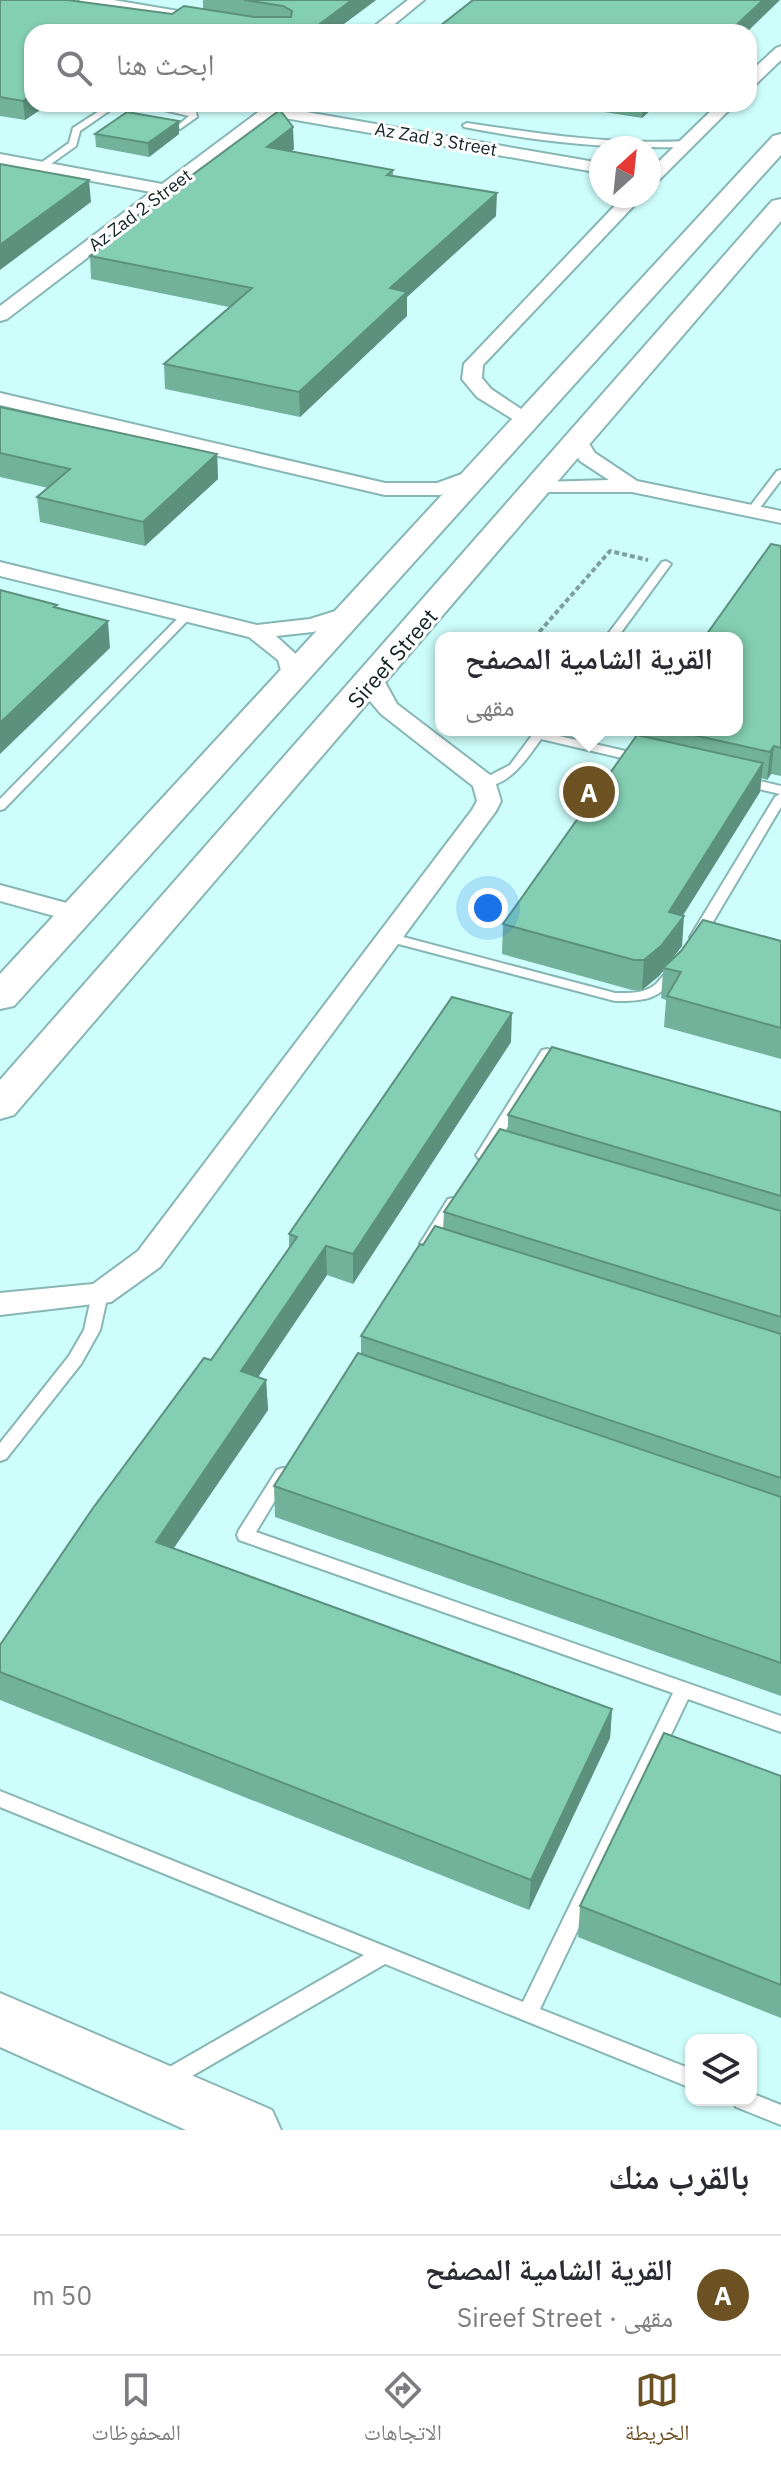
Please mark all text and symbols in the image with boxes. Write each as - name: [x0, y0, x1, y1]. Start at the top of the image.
- search box: [24, 24, 757, 112]
- text: ابحث هنا: [116, 44, 215, 83]
- icon: search: [52, 46, 96, 90]
- street label: Az Zad 3 Street: [373, 117, 499, 161]
- north arrow: [589, 136, 661, 208]
- street label: Az Zad 2 Street: [84, 164, 196, 256]
- street label: Sireef Street: [341, 602, 443, 714]
- popup: [435, 632, 743, 736]
- text: القرية الشامية المصفح: [465, 638, 713, 677]
- text: مقهى: [465, 689, 515, 723]
- pin: A: [563, 762, 615, 822]
- your location: [468, 888, 508, 928]
- map controls: [685, 2034, 757, 2106]
- button: layers: [685, 2034, 757, 2106]
- text: بالقرب منك: [608, 2154, 749, 2198]
- text: القرية الشامية المصفح: [425, 2249, 673, 2288]
- text: 50 m: [32, 2278, 92, 2312]
- text: A: [714, 2278, 732, 2312]
- text: مقهى · Sireef Street: [457, 2300, 673, 2334]
- tab: المحفوظات: [91, 2368, 181, 2454]
- tab: الاتجاهات: [364, 2368, 442, 2454]
- tab: الخريطة: [625, 2368, 690, 2454]

